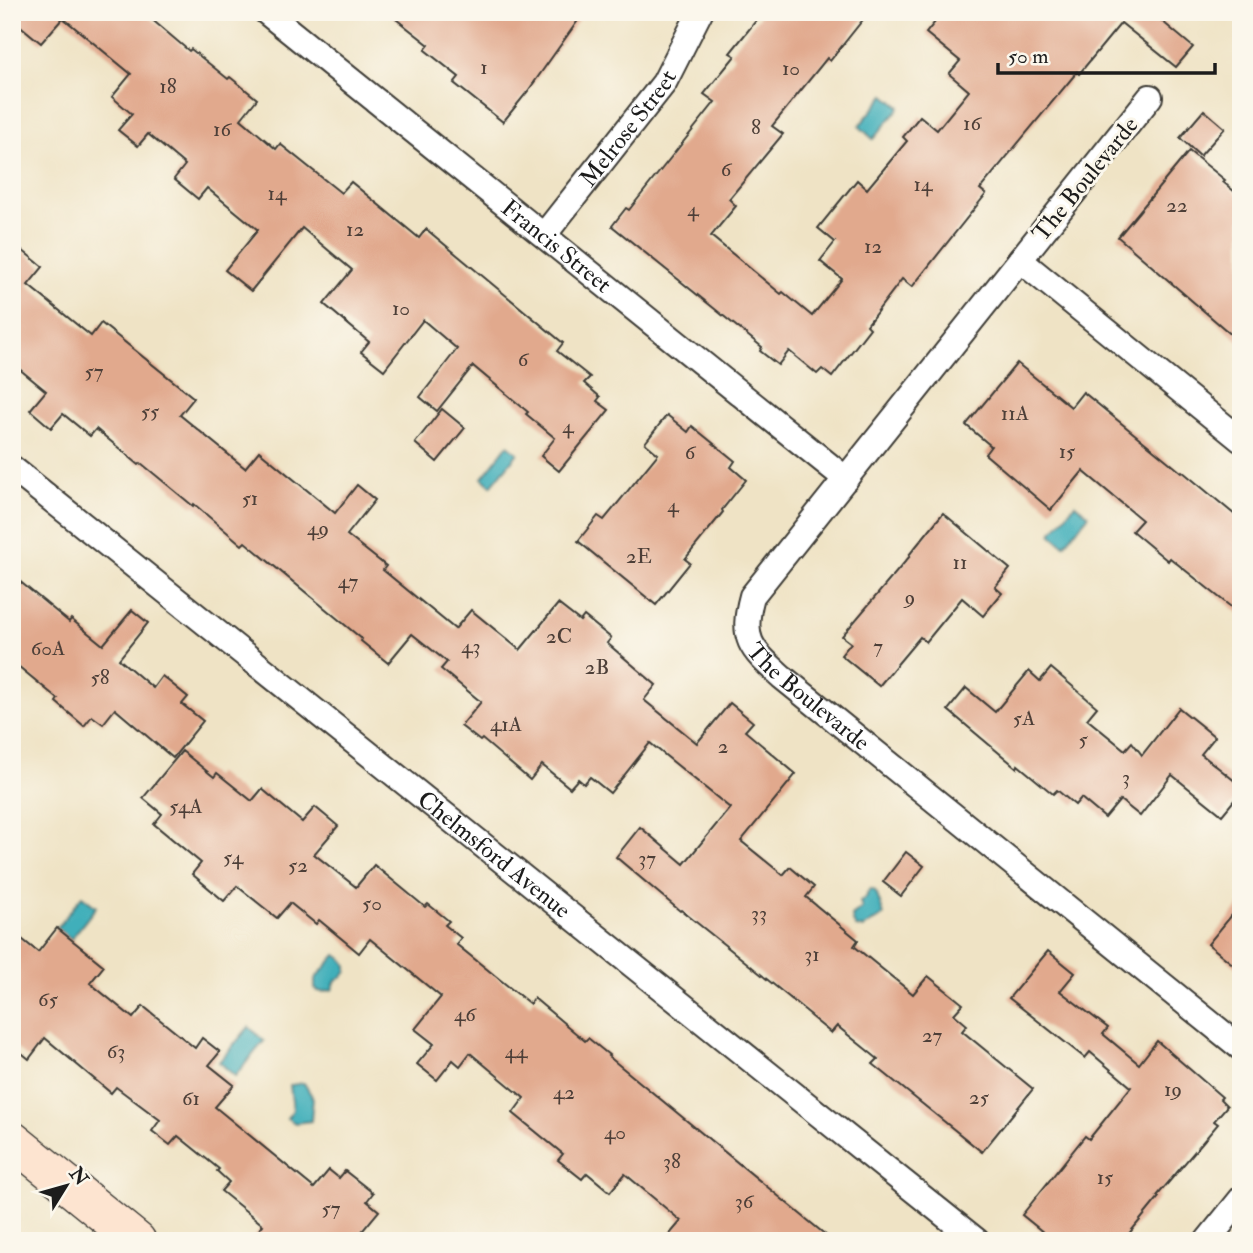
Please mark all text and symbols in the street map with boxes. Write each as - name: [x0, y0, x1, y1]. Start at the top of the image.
- scale bar: [998, 32, 1214, 76]
- text: 50 m: [1008, 43, 1049, 70]
- house number: 1: [480, 54, 488, 81]
- house number: 10: [782, 55, 800, 82]
- street label: Melrose Street: [573, 65, 684, 193]
- house number: 18: [159, 73, 177, 100]
- house number: 16: [963, 110, 982, 137]
- street label: The Boulevarde: [1026, 110, 1145, 248]
- house number: 8: [751, 114, 761, 141]
- house number: 16: [213, 116, 232, 143]
- house number: 6: [721, 156, 733, 183]
- house number: 14: [914, 171, 934, 198]
- house number: 14: [268, 180, 288, 207]
- house number: 22: [1166, 192, 1188, 219]
- street label: Francis Street: [495, 193, 618, 300]
- house number: 4: [687, 196, 700, 223]
- house number: 12: [346, 216, 364, 243]
- house number: 12: [864, 233, 882, 260]
- house number: 10: [392, 295, 410, 322]
- house number: 6: [518, 346, 530, 373]
- house number: 57: [85, 358, 104, 385]
- house number: 55: [141, 398, 160, 425]
- house number: 11A: [1001, 400, 1029, 427]
- house number: 4: [562, 413, 575, 440]
- house number: 15: [1059, 438, 1076, 465]
- house number: 6: [685, 439, 697, 466]
- house number: 51: [242, 485, 258, 512]
- house number: 4: [667, 492, 680, 519]
- house number: 49: [307, 515, 329, 542]
- house number: 2E: [626, 543, 652, 570]
- house number: 11: [953, 549, 968, 576]
- house number: 47: [338, 568, 359, 595]
- house number: 9: [903, 584, 915, 611]
- house number: 2C: [546, 623, 572, 650]
- house number: 43: [461, 633, 481, 660]
- house number: 7: [873, 633, 883, 660]
- house number: 60A: [31, 635, 65, 662]
- street label: The Boulevarde: [739, 636, 876, 758]
- house number: 2B: [585, 654, 609, 681]
- house number: 58: [90, 664, 110, 691]
- house number: 5A: [1013, 705, 1035, 732]
- house number: 41A: [490, 711, 522, 738]
- house number: 5: [1078, 726, 1088, 753]
- house number: 2: [718, 733, 728, 760]
- house number: 3: [1122, 764, 1130, 791]
- street label: Chelmsford Avenue: [411, 784, 577, 926]
- house number: 54A: [169, 793, 203, 820]
- house number: 54: [223, 844, 245, 871]
- house number: 37: [638, 845, 656, 872]
- house number: 52: [288, 852, 308, 879]
- house number: 50: [362, 890, 382, 917]
- house number: 33: [751, 900, 767, 927]
- house number: 31: [804, 941, 820, 968]
- house number: 65: [38, 986, 59, 1013]
- house number: 46: [454, 1001, 477, 1028]
- house number: 27: [922, 1022, 942, 1049]
- house number: 63: [107, 1038, 125, 1065]
- house number: 44: [505, 1038, 529, 1065]
- house number: 19: [1164, 1076, 1182, 1103]
- house number: 42: [553, 1079, 575, 1106]
- house number: 25: [969, 1084, 990, 1111]
- house number: 61: [182, 1085, 200, 1112]
- house number: 40: [604, 1119, 626, 1146]
- house number: 38: [663, 1148, 681, 1175]
- north arrow: [32, 1152, 102, 1222]
- text: N: [63, 1162, 94, 1191]
- house number: 15: [1097, 1164, 1114, 1191]
- house number: 36: [735, 1188, 755, 1215]
- house number: 57: [322, 1195, 341, 1222]

